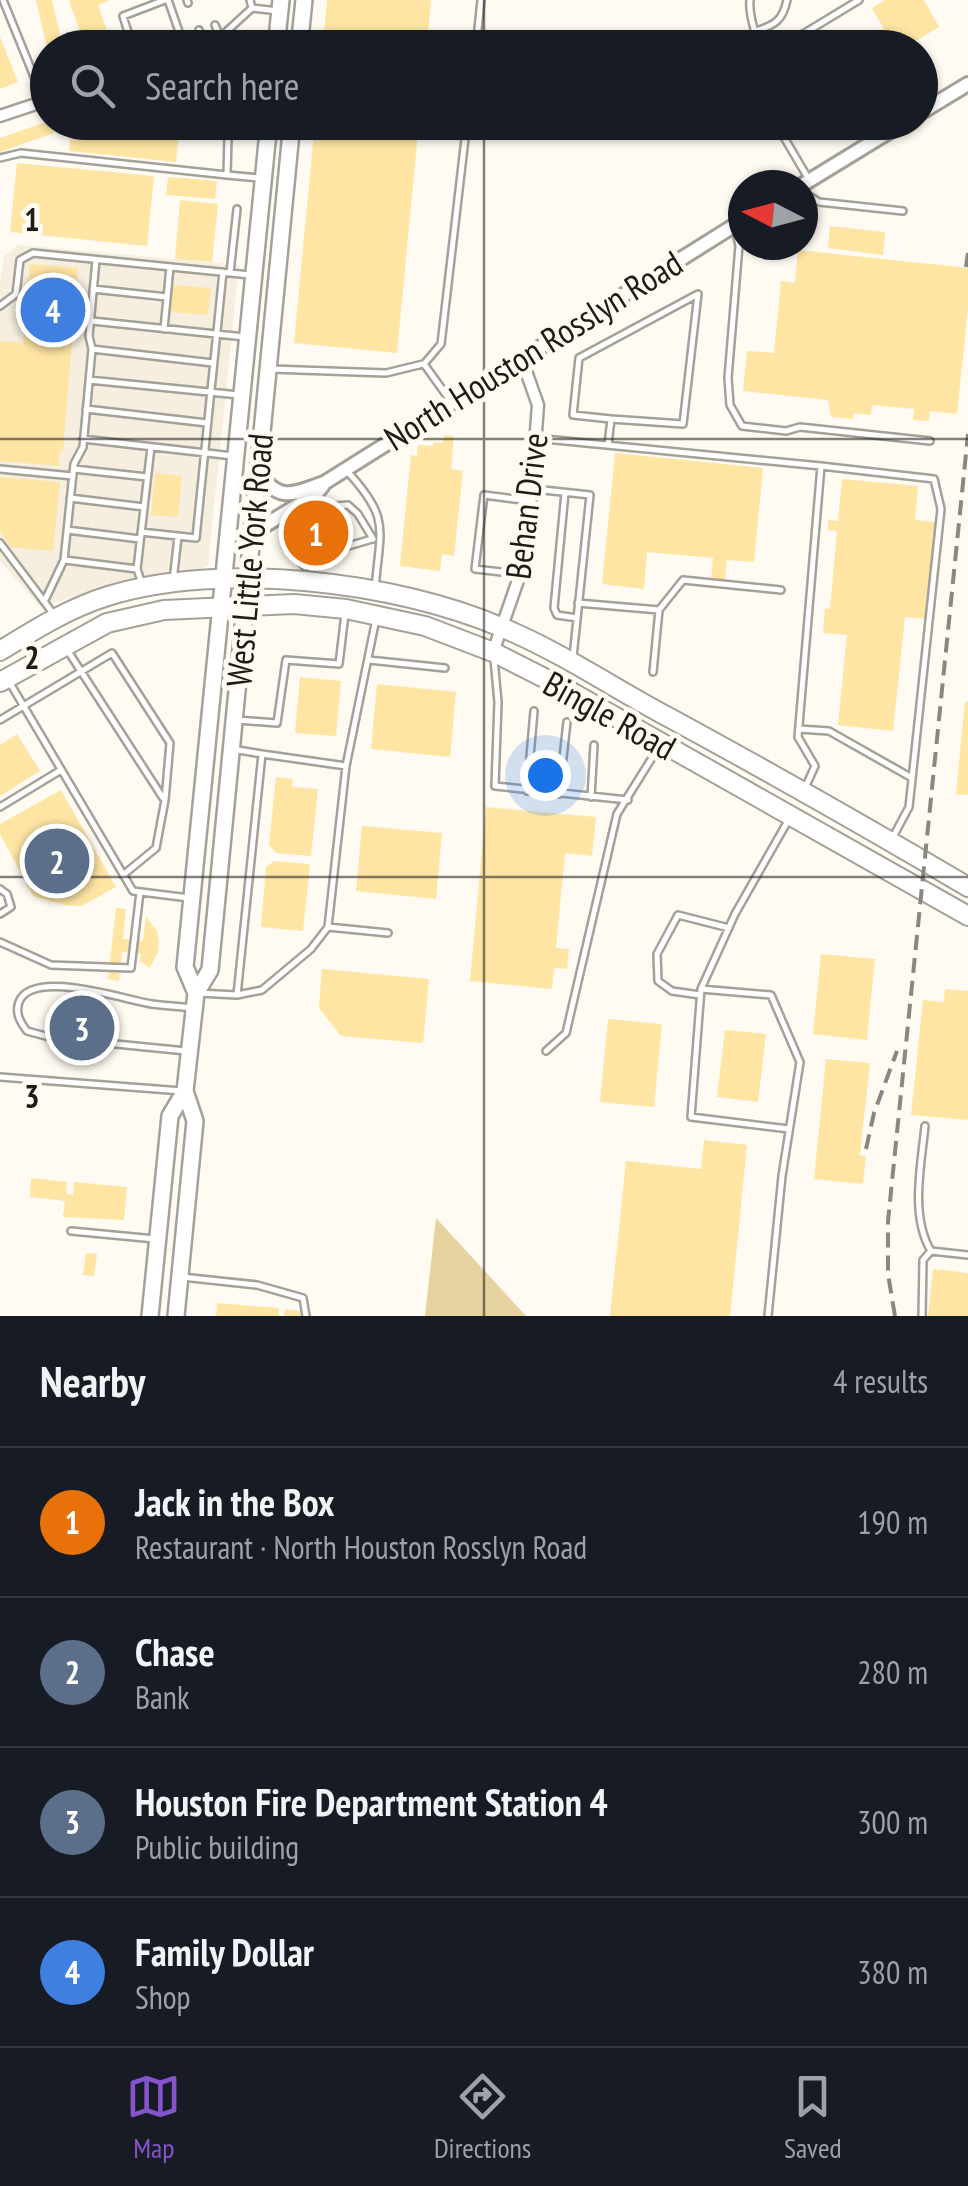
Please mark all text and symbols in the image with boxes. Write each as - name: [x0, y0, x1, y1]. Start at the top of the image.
- search box: [30, 30, 938, 140]
- icon: search: [65, 58, 120, 113]
- text: Search here: [145, 61, 299, 110]
- north arrow: [728, 170, 818, 260]
- text: 1: [24, 198, 40, 240]
- street label: North Houston Rosslyn Road: [375, 240, 691, 460]
- pin: 4: [20, 272, 86, 348]
- street label: Behan Drive: [494, 430, 558, 582]
- street label: West Little York Road: [215, 431, 283, 689]
- pin: 1: [284, 496, 348, 570]
- text: 2: [24, 636, 40, 678]
- street label: Bingle Road: [536, 660, 684, 770]
- your location: [520, 750, 571, 801]
- pin: 2: [24, 824, 90, 898]
- pin: 3: [49, 990, 114, 1066]
- text: 3: [24, 1075, 40, 1117]
- text: Nearby: [40, 1354, 145, 1409]
- text: 4 results: [833, 1360, 928, 1402]
- text: Jack in the Box: [135, 1477, 335, 1526]
- text: 1: [65, 1501, 80, 1543]
- text: 190 m: [857, 1501, 928, 1543]
- text: Restaurant · North Houston Rosslyn Road: [135, 1526, 587, 1568]
- text: Chase: [135, 1627, 215, 1676]
- text: 2: [65, 1651, 80, 1693]
- text: 280 m: [857, 1651, 928, 1693]
- text: Bank: [135, 1676, 189, 1718]
- text: Houston Fire Department Station 4: [135, 1777, 608, 1826]
- text: 3: [65, 1801, 80, 1843]
- text: 300 m: [857, 1801, 928, 1843]
- text: Public building: [135, 1826, 299, 1868]
- text: Family Dollar: [135, 1927, 314, 1976]
- text: 4: [65, 1951, 80, 1993]
- text: 380 m: [857, 1951, 928, 1993]
- text: Shop: [135, 1976, 191, 2018]
- tab: Map: [126, 2069, 181, 2166]
- tab: Directions: [434, 2069, 531, 2166]
- tab: Saved: [784, 2069, 842, 2166]

